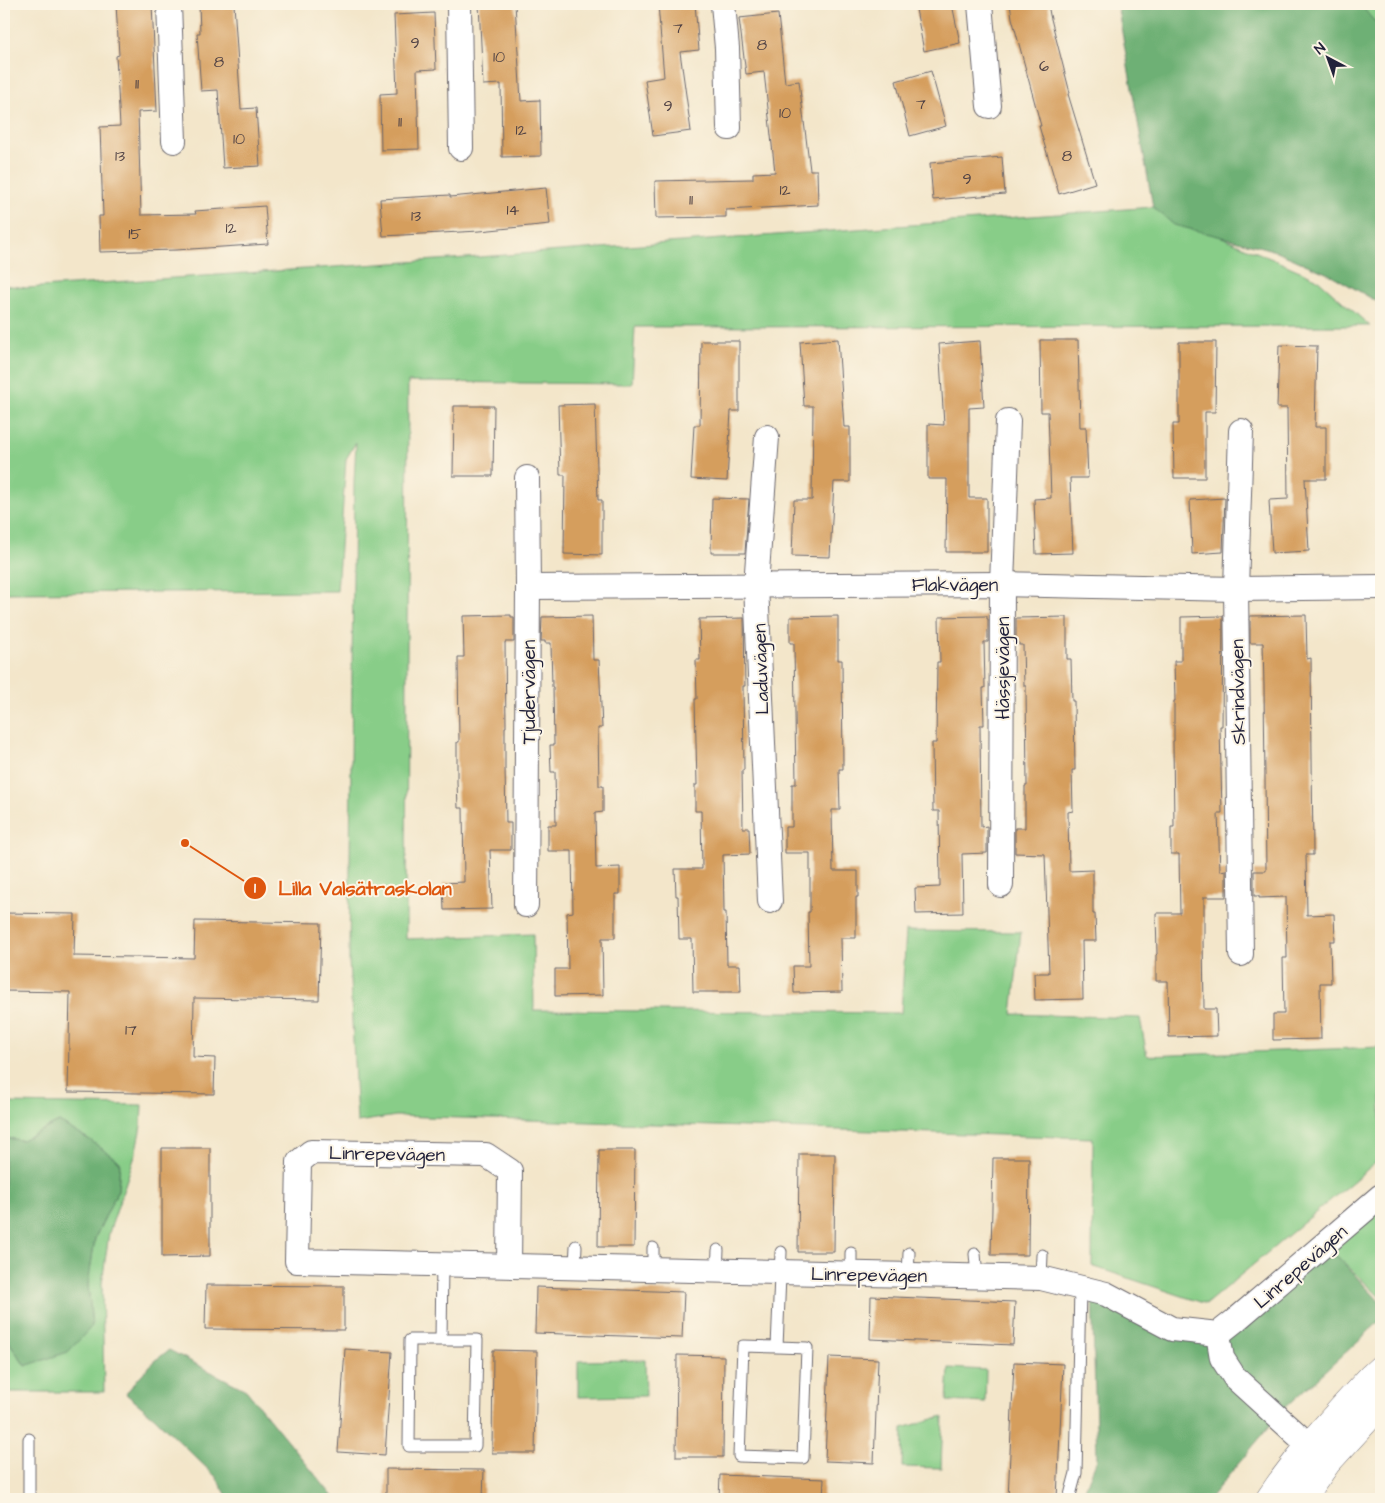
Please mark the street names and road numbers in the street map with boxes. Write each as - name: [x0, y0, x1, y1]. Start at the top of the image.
- street label: Flakvägen: [912, 572, 998, 600]
- street label: Hässjevägen: [990, 617, 1018, 720]
- street label: Laduvägen: [746, 623, 778, 715]
- street label: Skrindvägen: [1224, 639, 1254, 745]
- street label: Tjudervägen: [516, 640, 544, 744]
- street label: Linrepevägen: [329, 1140, 445, 1170]
- street label: Linrepevägen: [1248, 1219, 1354, 1316]
- street label: Linrepevägen: [811, 1261, 927, 1291]

